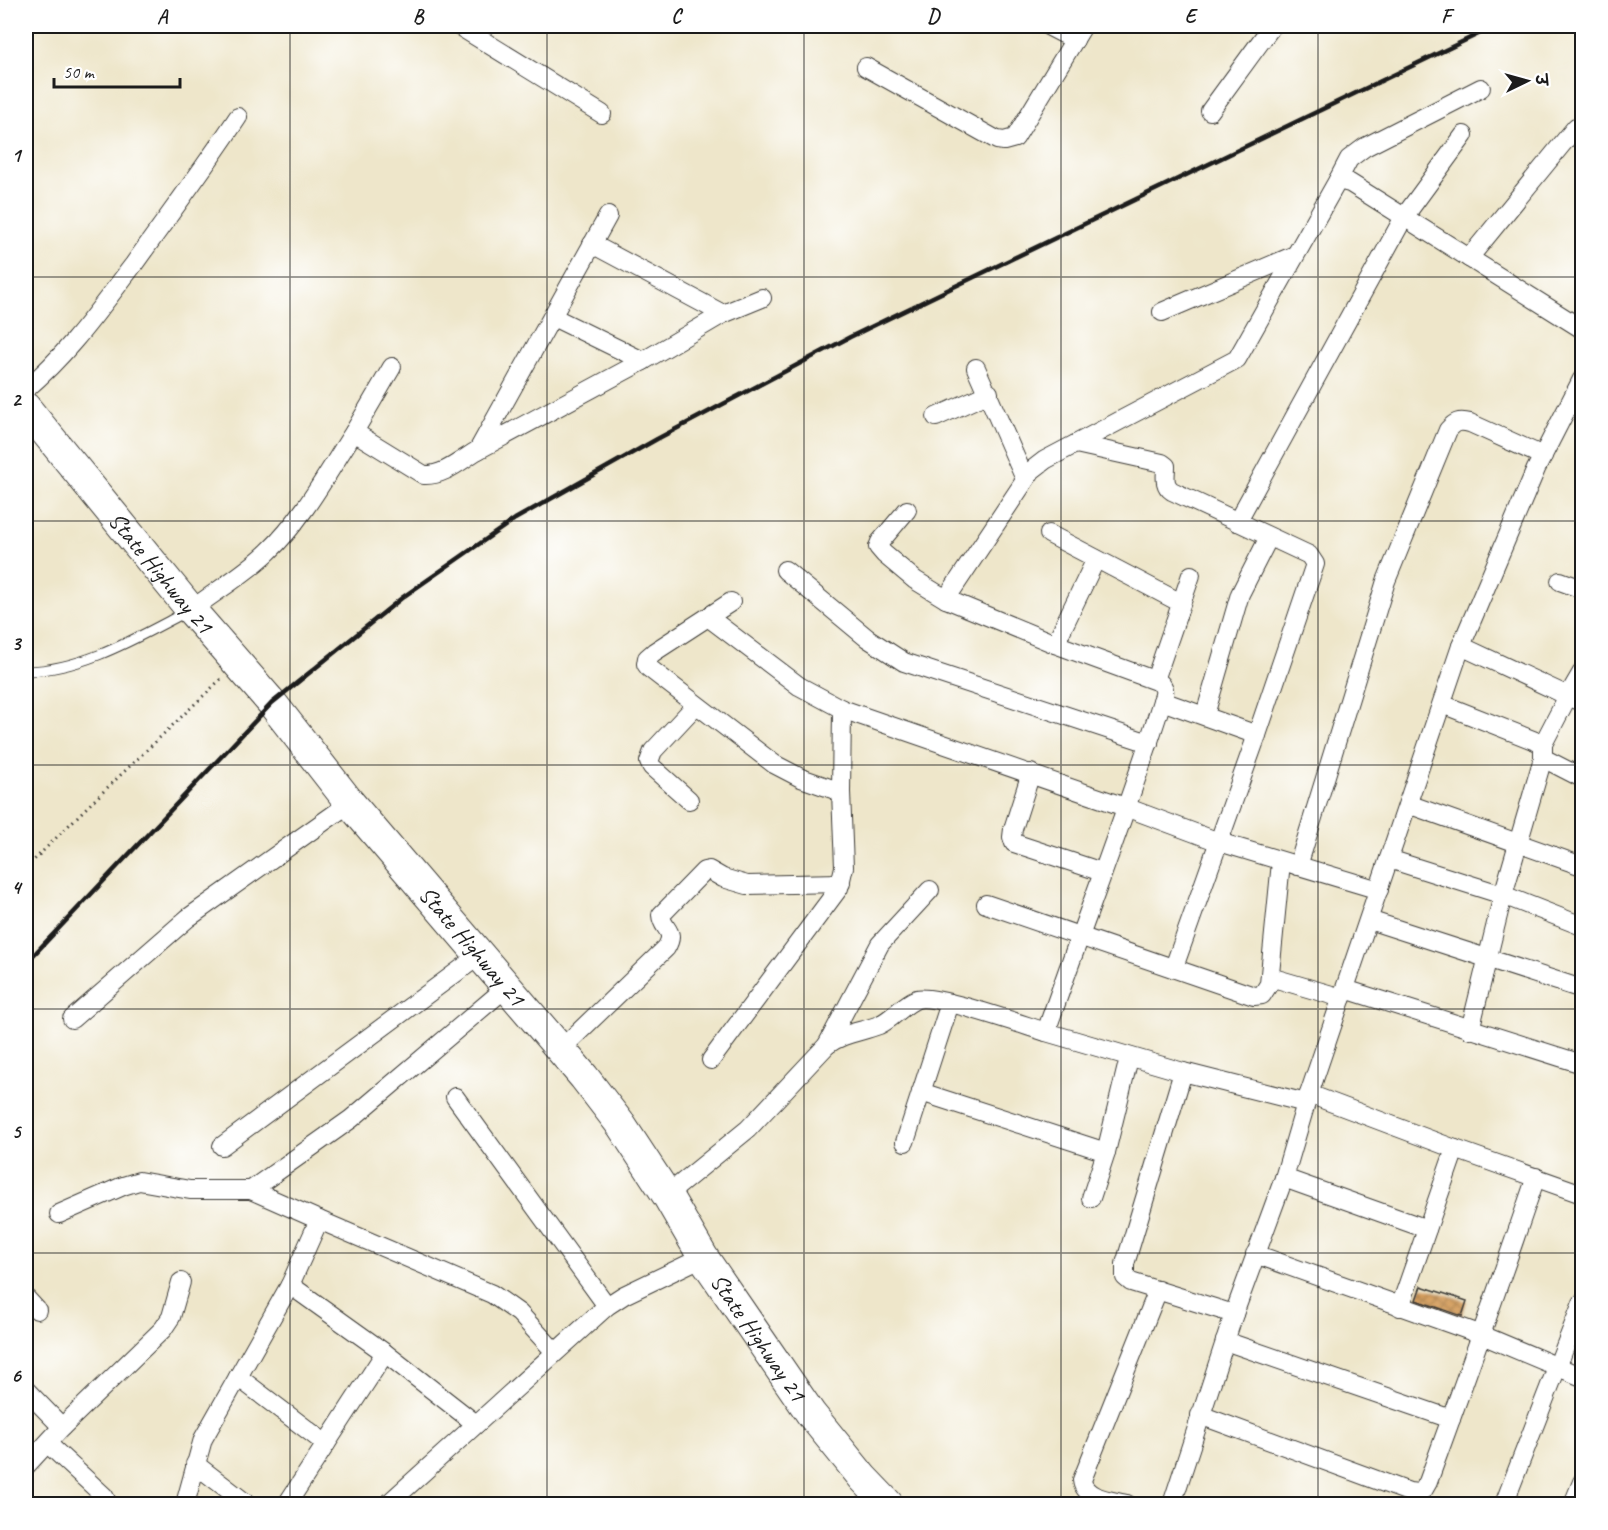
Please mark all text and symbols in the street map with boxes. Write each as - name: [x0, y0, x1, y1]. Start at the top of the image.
- text: A: [157, 4, 169, 29]
- text: B: [413, 4, 425, 29]
- text: C: [671, 4, 683, 29]
- text: D: [927, 4, 941, 29]
- text: E: [1185, 4, 1199, 29]
- text: F: [1441, 4, 1455, 29]
- scale bar: [54, 51, 180, 89]
- north arrow: [1497, 51, 1557, 111]
- text: 50 m: [63, 61, 96, 83]
- text: उ: [1530, 72, 1551, 87]
- text: 1: [12, 143, 23, 168]
- text: 2: [12, 387, 23, 412]
- street label: State Highway 21: [102, 506, 220, 641]
- text: 3: [12, 631, 23, 656]
- text: 4: [12, 875, 24, 900]
- street label: State Highway 21: [412, 880, 532, 1013]
- text: 5: [12, 1119, 23, 1144]
- street label: State Highway 21: [704, 1268, 813, 1408]
- text: 6: [11, 1363, 22, 1388]

